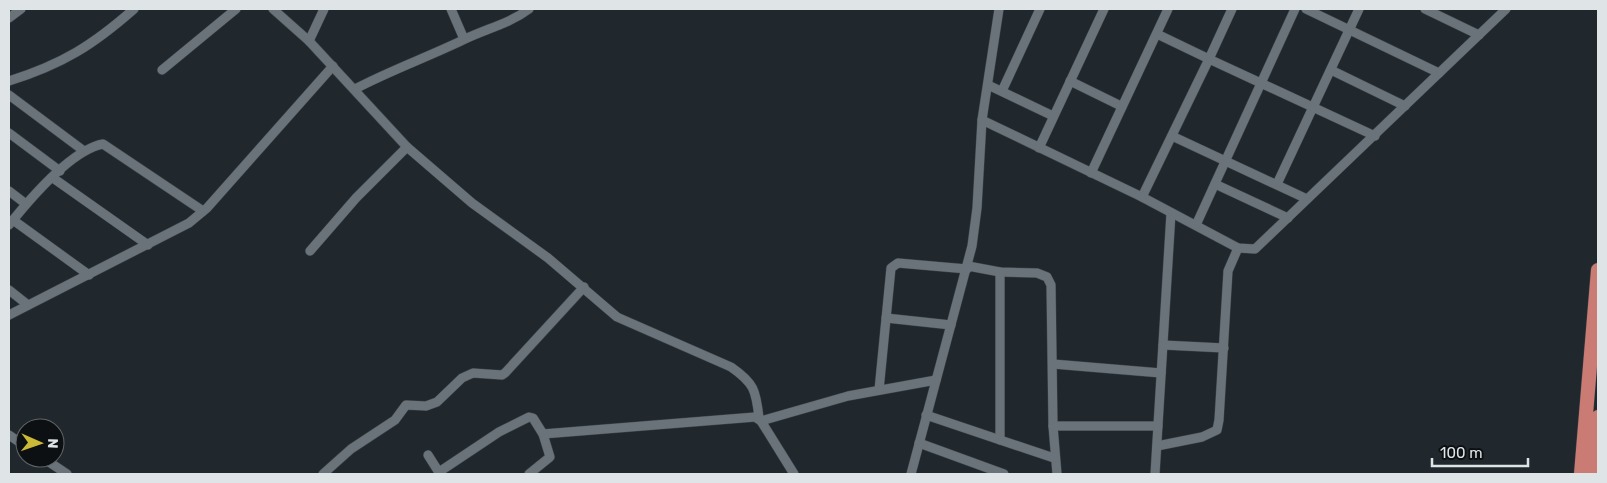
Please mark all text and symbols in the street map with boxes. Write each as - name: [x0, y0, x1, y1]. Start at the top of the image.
- north arrow: [15, 418, 65, 468]
- scale bar: [1432, 436, 1528, 468]
- text: N: [44, 438, 61, 449]
- text: 100 m: [1440, 444, 1482, 462]

